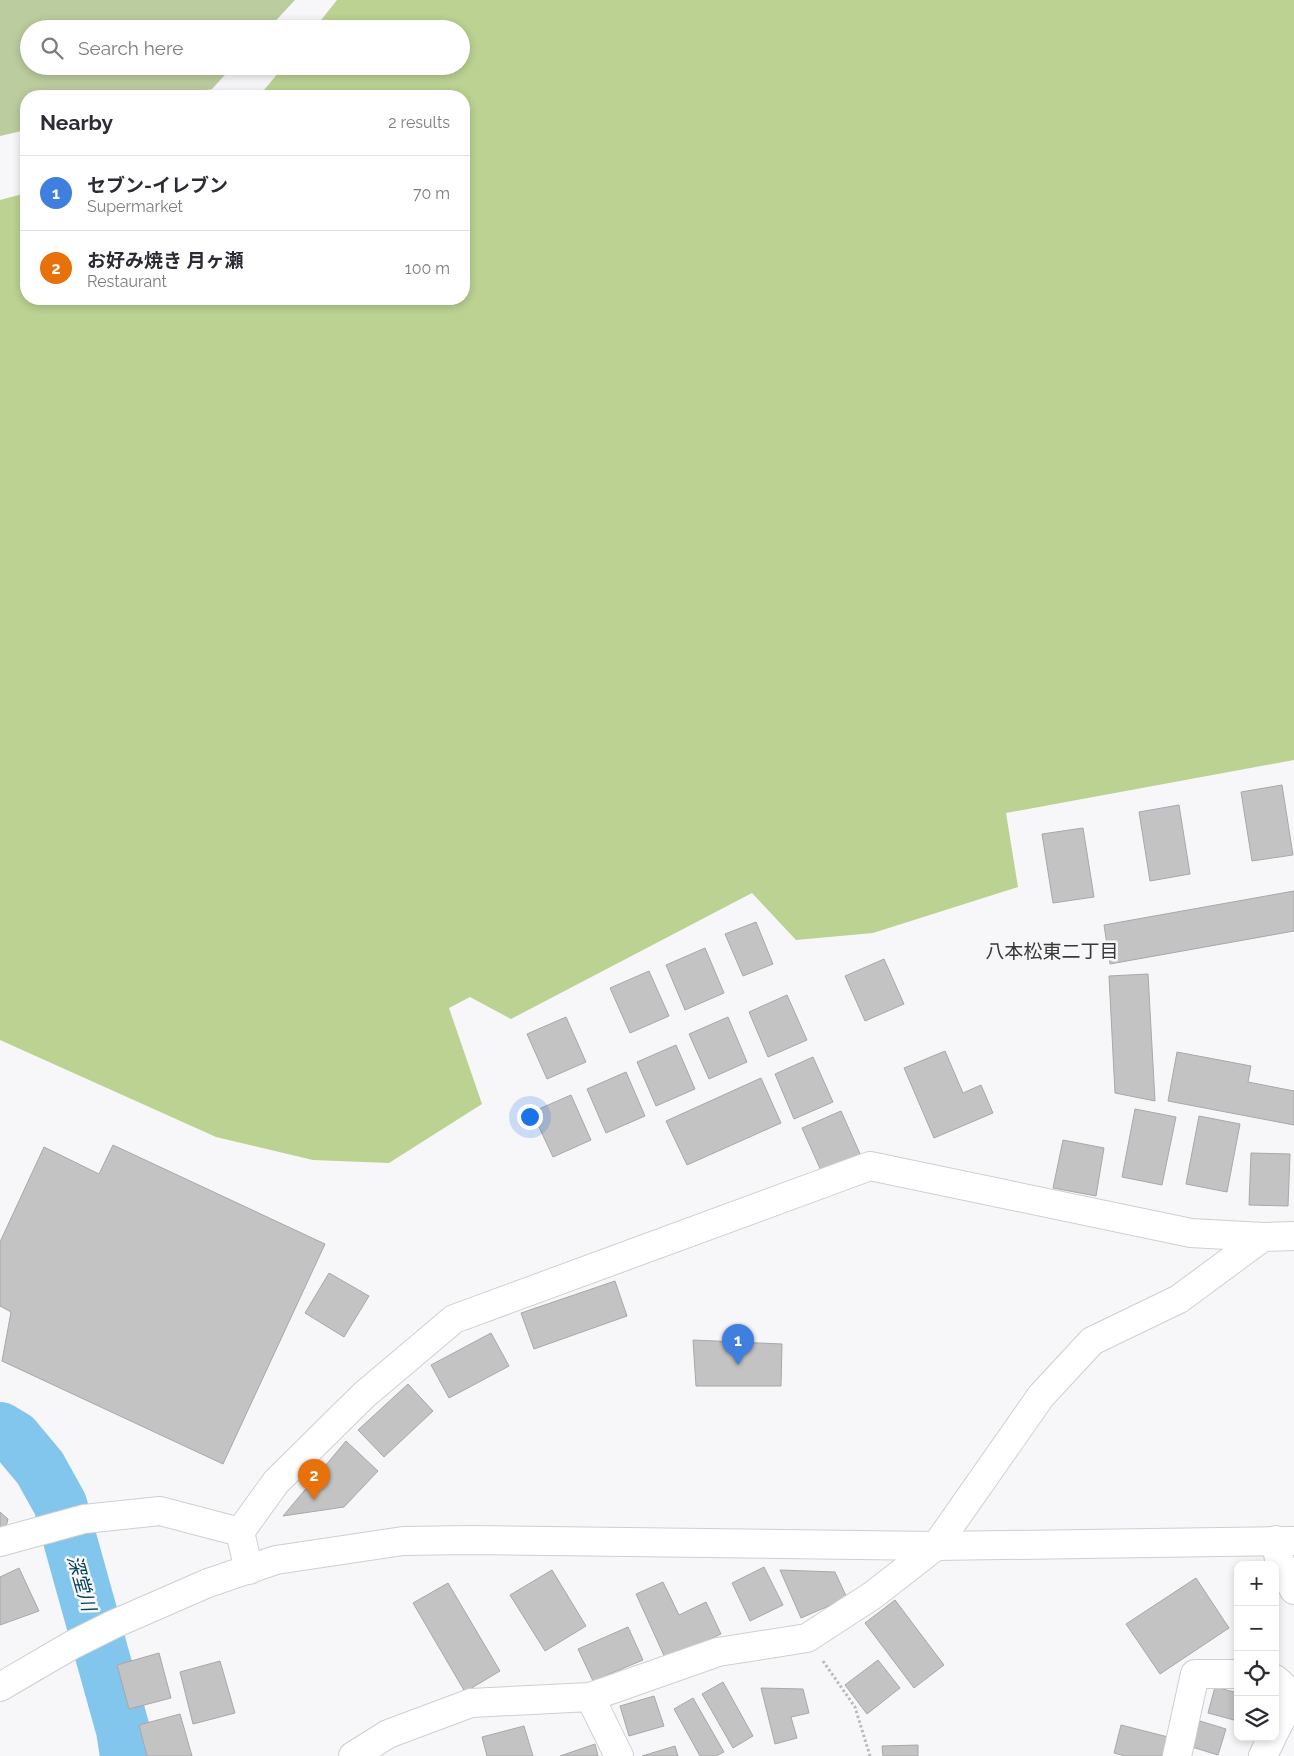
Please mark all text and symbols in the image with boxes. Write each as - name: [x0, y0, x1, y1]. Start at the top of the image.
- search box: [20, 20, 470, 75]
- icon: search: [38, 34, 66, 62]
- text: Search here: [78, 37, 184, 59]
- text: Nearby: [40, 110, 113, 135]
- text: 2 results: [388, 113, 450, 132]
- text: セブン-イレブン: [87, 174, 228, 196]
- text: 1: [52, 184, 60, 203]
- text: 70 m: [413, 184, 450, 203]
- text: Supermarket: [87, 197, 183, 216]
- text: お好み焼き 月ヶ瀬: [87, 249, 244, 271]
- text: 2: [51, 259, 61, 278]
- text: 100 m: [405, 259, 450, 278]
- text: Restaurant: [87, 272, 167, 291]
- district label: 八本松東二丁目: [985, 940, 1119, 962]
- your location: [517, 1104, 543, 1130]
- pin: 1: [722, 1324, 754, 1365]
- pin: 2: [298, 1459, 330, 1500]
- water label: 深堂川: [64, 1553, 101, 1615]
- map controls: [1234, 1561, 1279, 1741]
- button: +: [1234, 1561, 1279, 1606]
- button: −: [1234, 1606, 1279, 1651]
- button: locate: [1234, 1651, 1279, 1696]
- button: layers: [1234, 1696, 1279, 1741]

